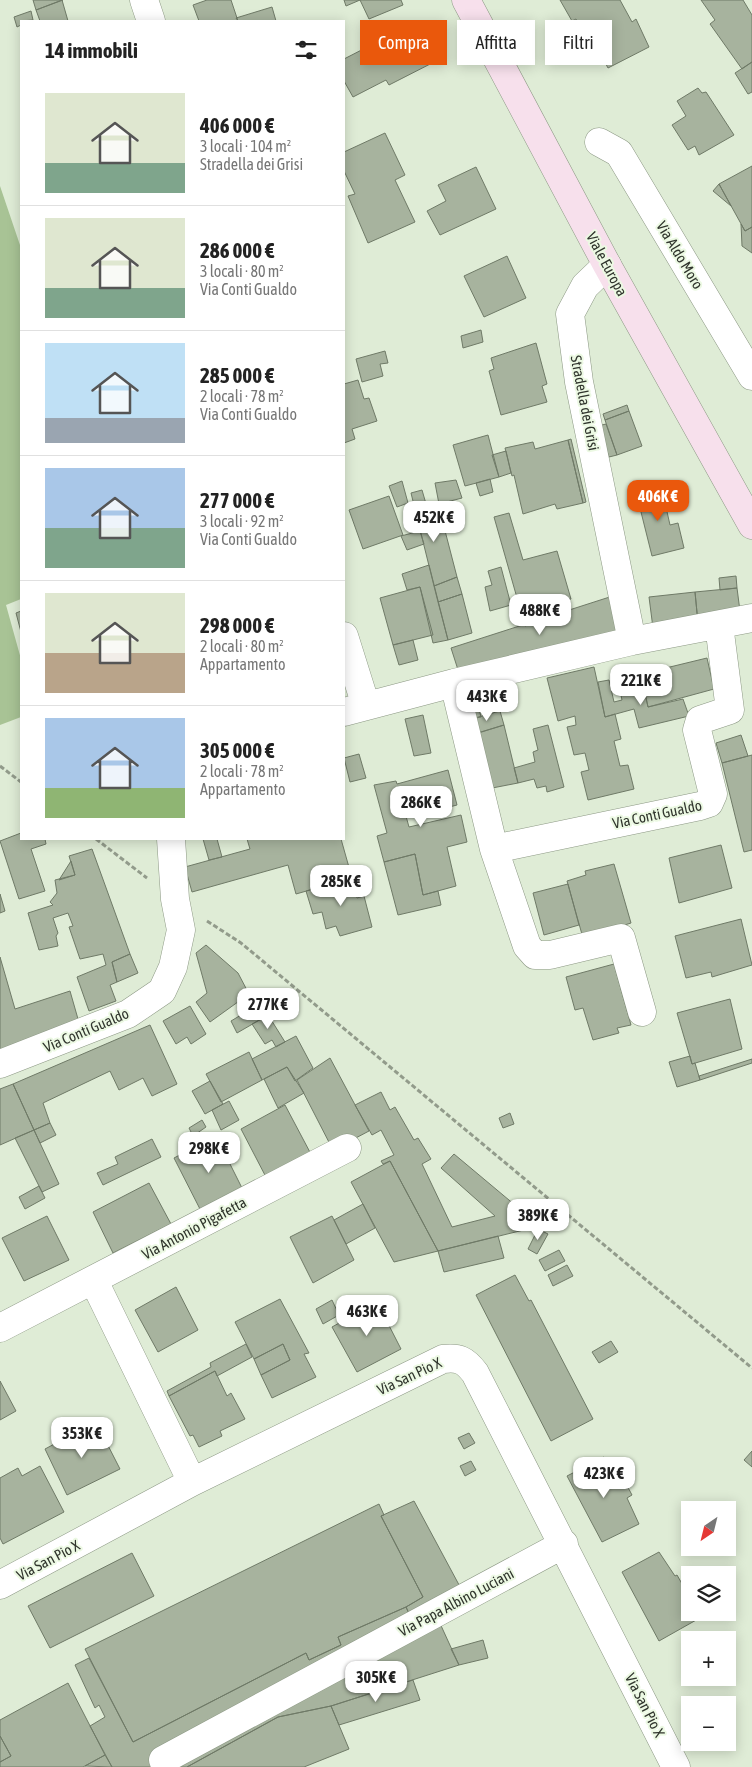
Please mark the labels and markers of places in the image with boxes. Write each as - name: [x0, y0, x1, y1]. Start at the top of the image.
- pin: 406K €: [617, 480, 699, 522]
- pin: 452K €: [393, 500, 475, 543]
- pin: 488K €: [499, 594, 581, 636]
- pin: 221K €: [600, 664, 682, 706]
- pin: 443K €: [446, 680, 528, 722]
- pin: 286K €: [380, 786, 462, 828]
- pin: 285K €: [300, 864, 382, 907]
- pin: 277K €: [227, 988, 309, 1030]
- pin: 298K €: [168, 1132, 250, 1174]
- pin: 389K €: [497, 1198, 579, 1241]
- pin: 463K €: [326, 1294, 408, 1337]
- pin: 353K €: [41, 1416, 123, 1459]
- pin: 423K €: [563, 1456, 645, 1499]
- pin: 305K €: [335, 1660, 417, 1703]

